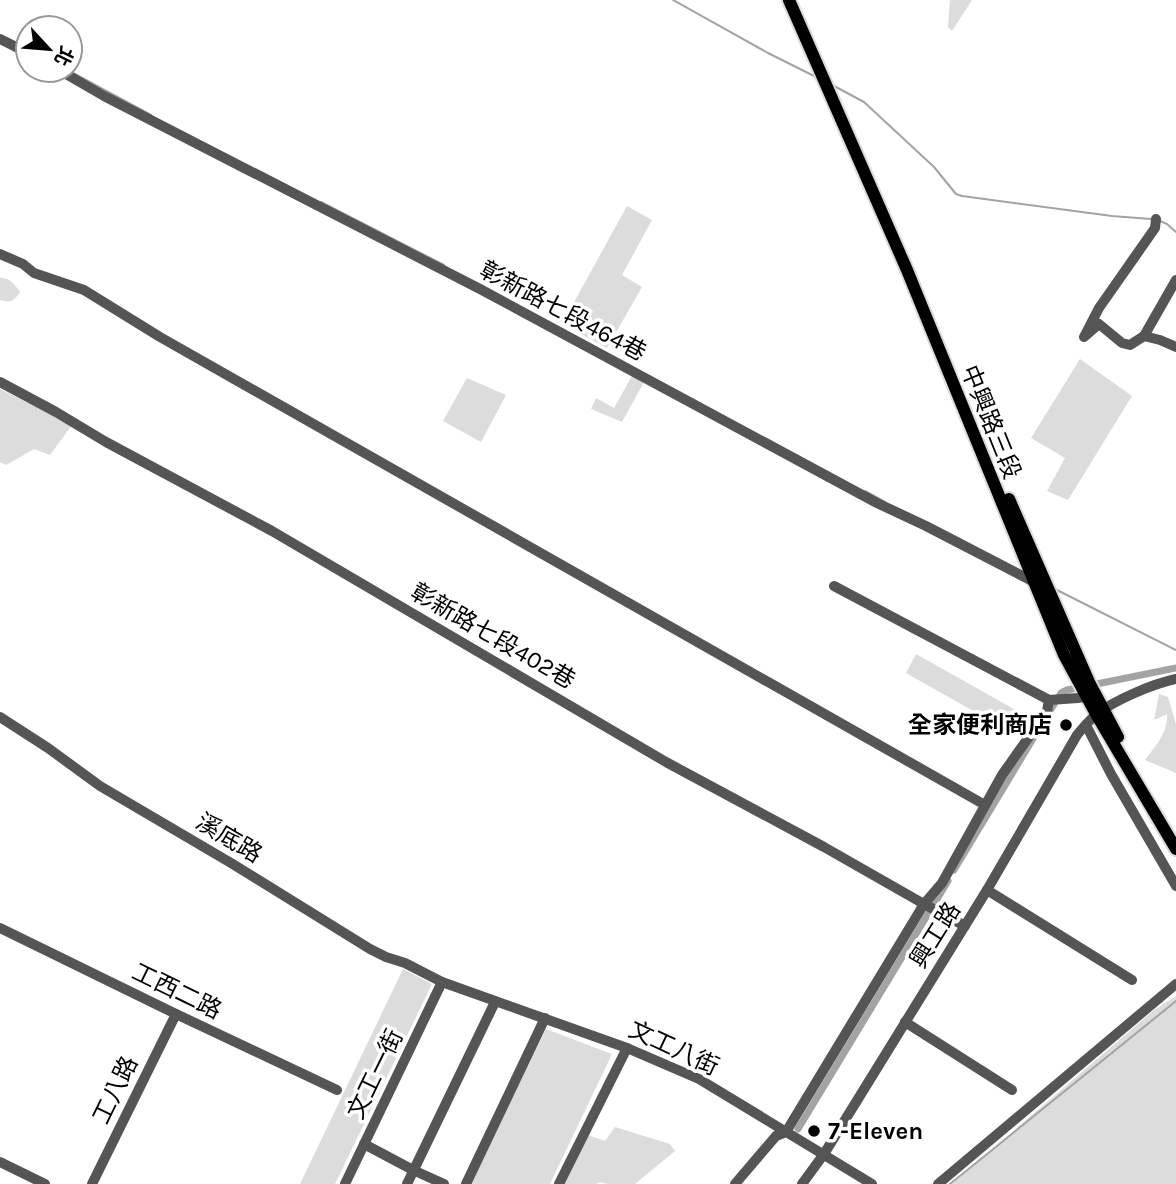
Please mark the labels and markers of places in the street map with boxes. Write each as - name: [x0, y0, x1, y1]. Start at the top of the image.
- place label: 全家便利商店: [908, 711, 1052, 739]
- marker: 全家便利商店: [1058, 717, 1074, 733]
- place label: 7-Eleven: [828, 1117, 923, 1145]
- marker: 7-Eleven: [806, 1123, 822, 1139]

